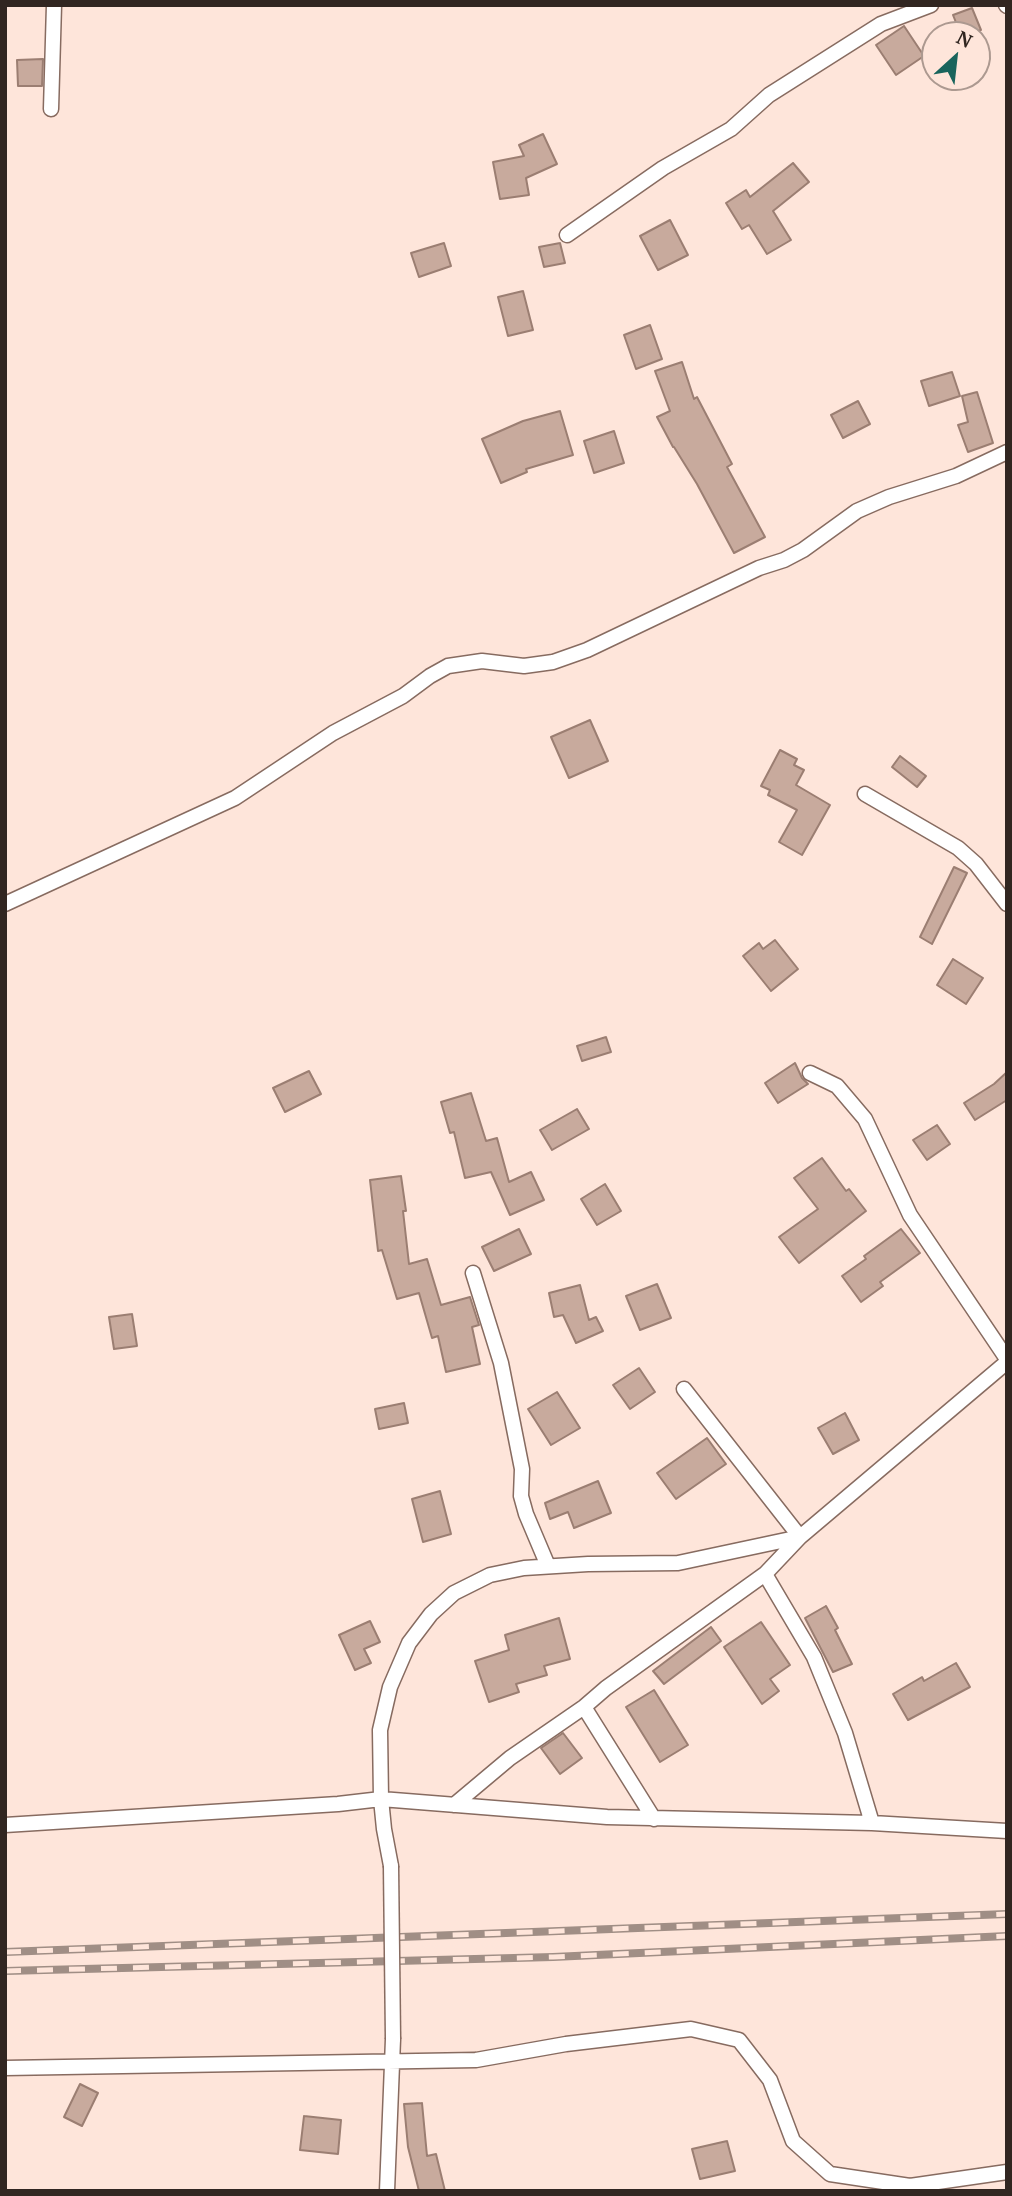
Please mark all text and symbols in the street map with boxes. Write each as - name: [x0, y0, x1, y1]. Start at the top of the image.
- north arrow: [921, 21, 991, 91]
- text: N: [953, 24, 977, 53]

